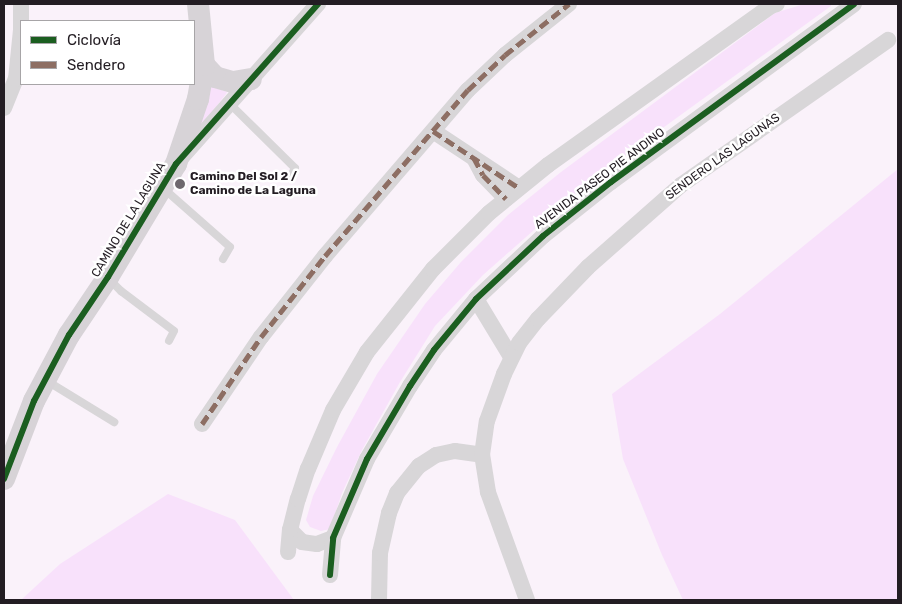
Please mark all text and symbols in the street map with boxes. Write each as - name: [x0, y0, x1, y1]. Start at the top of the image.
- legend: [20, 20, 195, 85]
- text: Ciclovía: [67, 31, 121, 49]
- text: Sendero: [67, 56, 125, 74]
- street label: SENDERO LAS LAGUNAS: [663, 111, 783, 203]
- street label: AVENIDA PASEO PIE ANDINO: [532, 125, 668, 233]
- street label: CAMINO DE LA LAGUNA: [89, 160, 169, 280]
- place label: Camino Del Sol 2 / Camino de La Laguna: [190, 170, 316, 198]
- marker: Camino Del Sol 2 / Camino de La Laguna: [174, 178, 186, 190]

